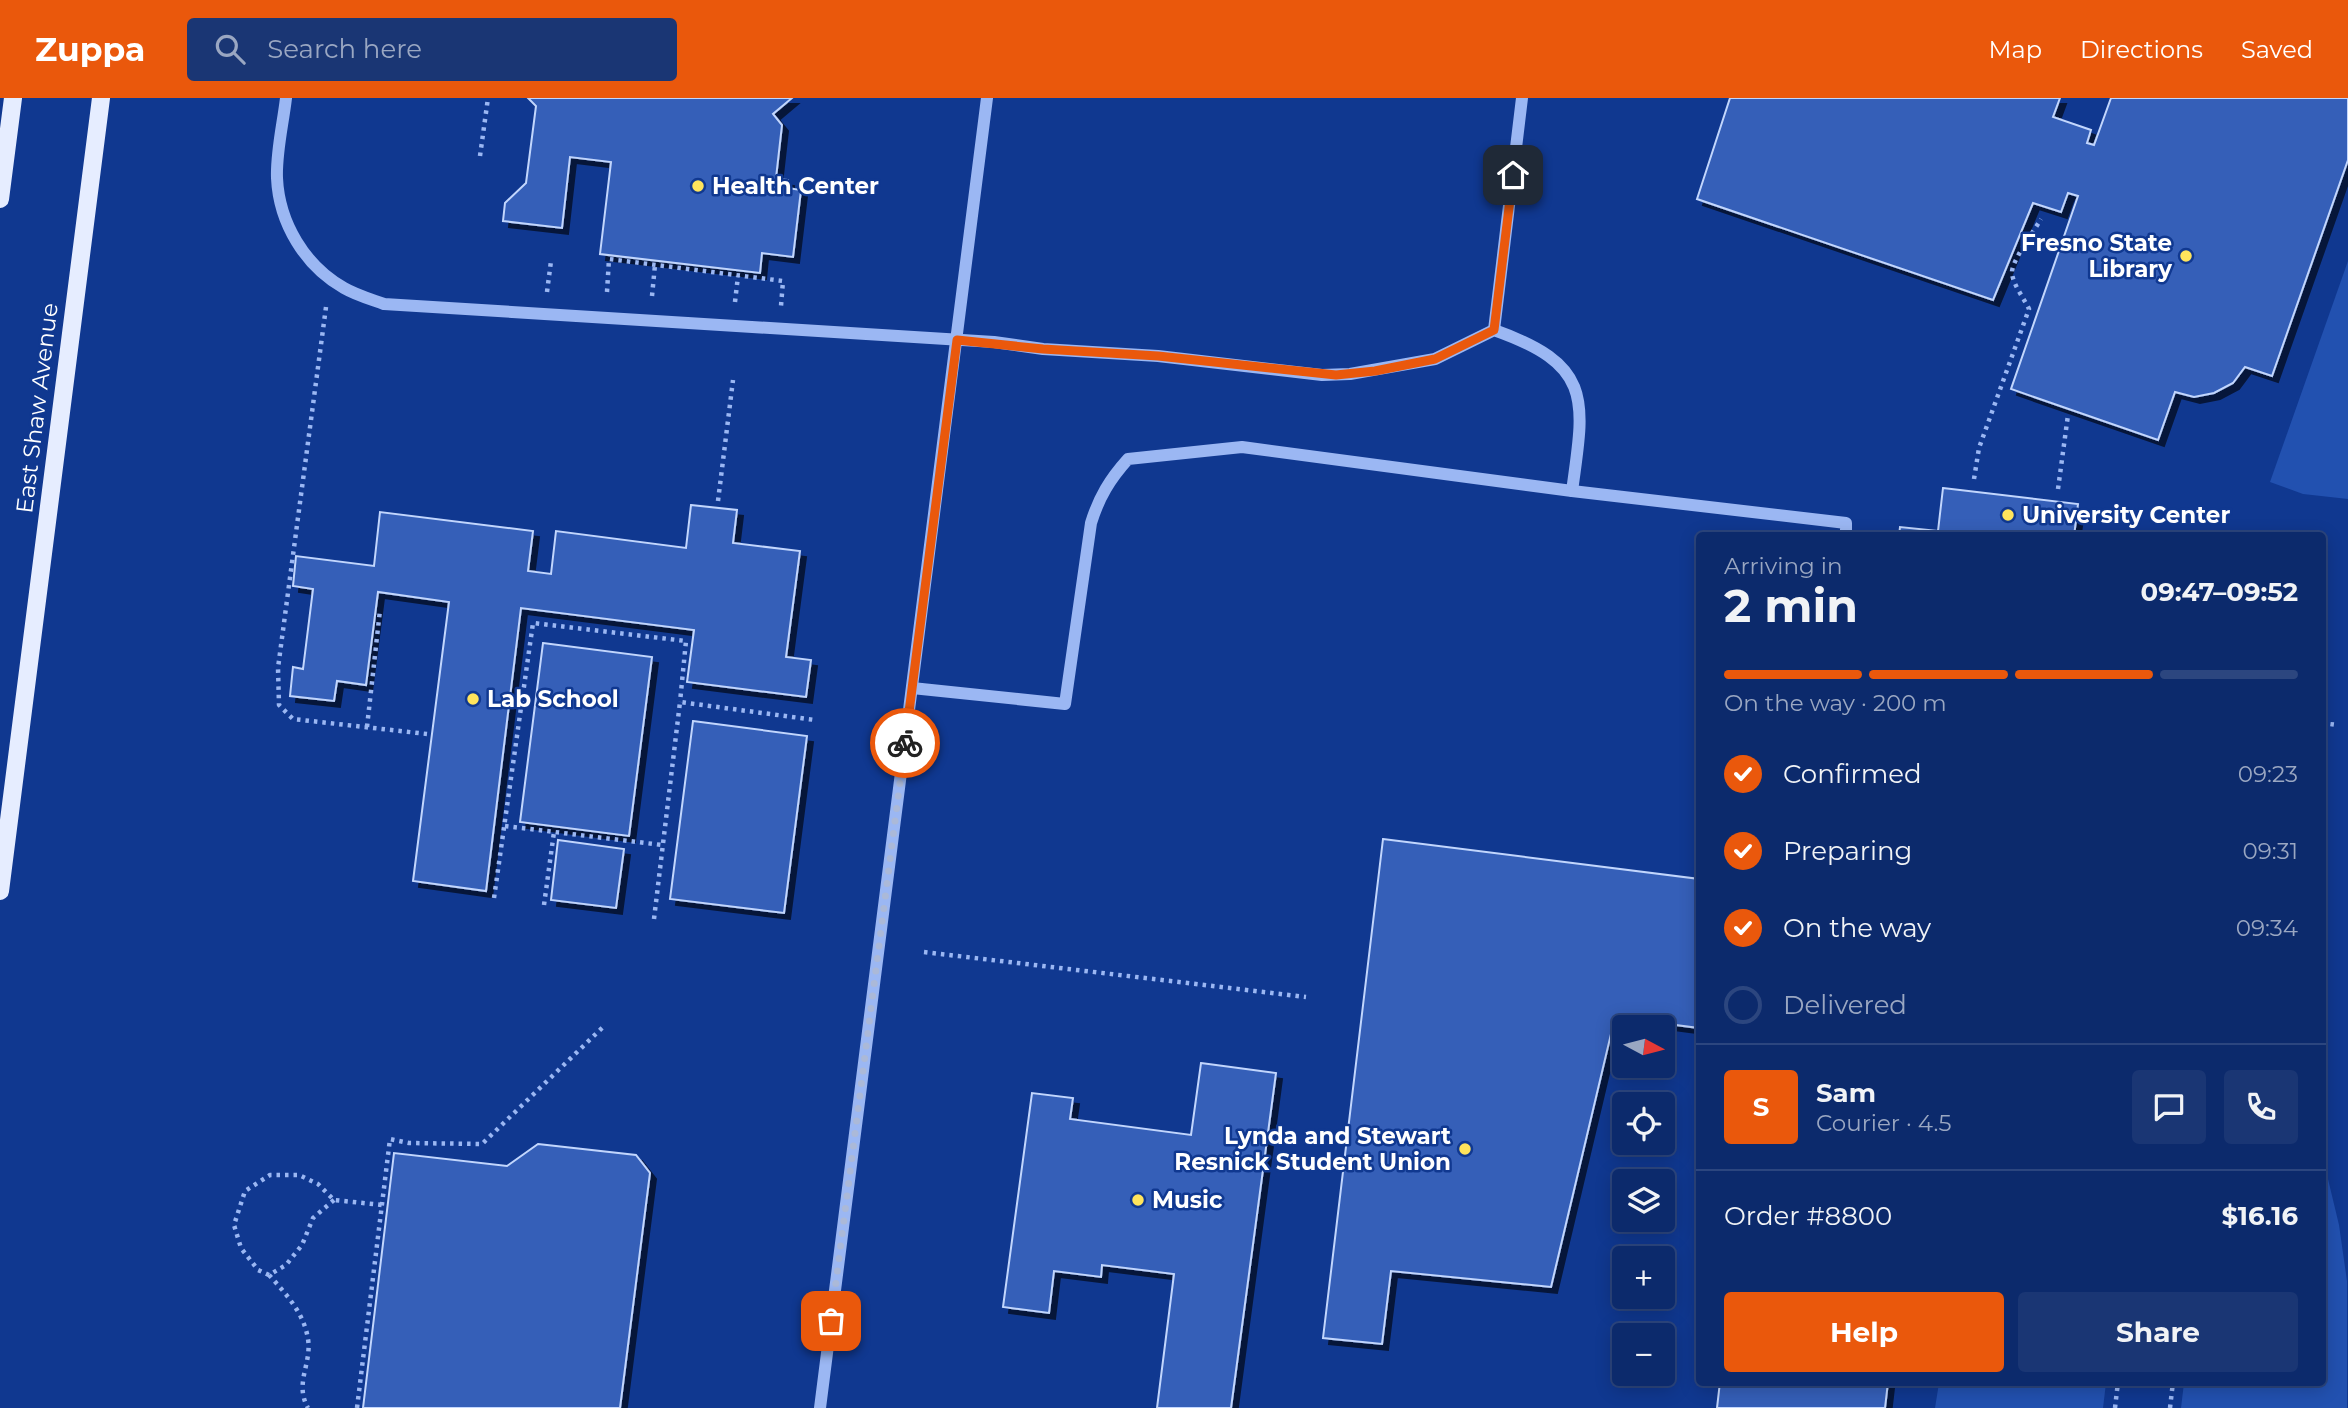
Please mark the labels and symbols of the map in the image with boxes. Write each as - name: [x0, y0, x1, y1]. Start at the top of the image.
- pin: [1483, 145, 1543, 205]
- place label: Health Center: [712, 172, 879, 200]
- marker: Health Center: [690, 178, 706, 194]
- place label: Fresno State Library: [2021, 229, 2172, 283]
- marker: Fresno State Library: [2178, 248, 2194, 264]
- street label: East Shaw Avenue: [10, 301, 64, 515]
- place label: University Center: [2022, 501, 2230, 529]
- marker: University Center: [2000, 507, 2016, 523]
- place label: Lab School: [487, 685, 619, 713]
- marker: Lab School: [465, 691, 481, 707]
- courier: [870, 708, 940, 778]
- north arrow: [1612, 1015, 1675, 1078]
- place label: Lynda and Stewart Resnick Student Union: [1174, 1122, 1451, 1176]
- marker: Lynda and Stewart Resnick Student Union: [1457, 1141, 1473, 1157]
- place label: Music: [1152, 1186, 1223, 1214]
- marker: Music: [1130, 1192, 1146, 1208]
- pin: [801, 1291, 861, 1351]

